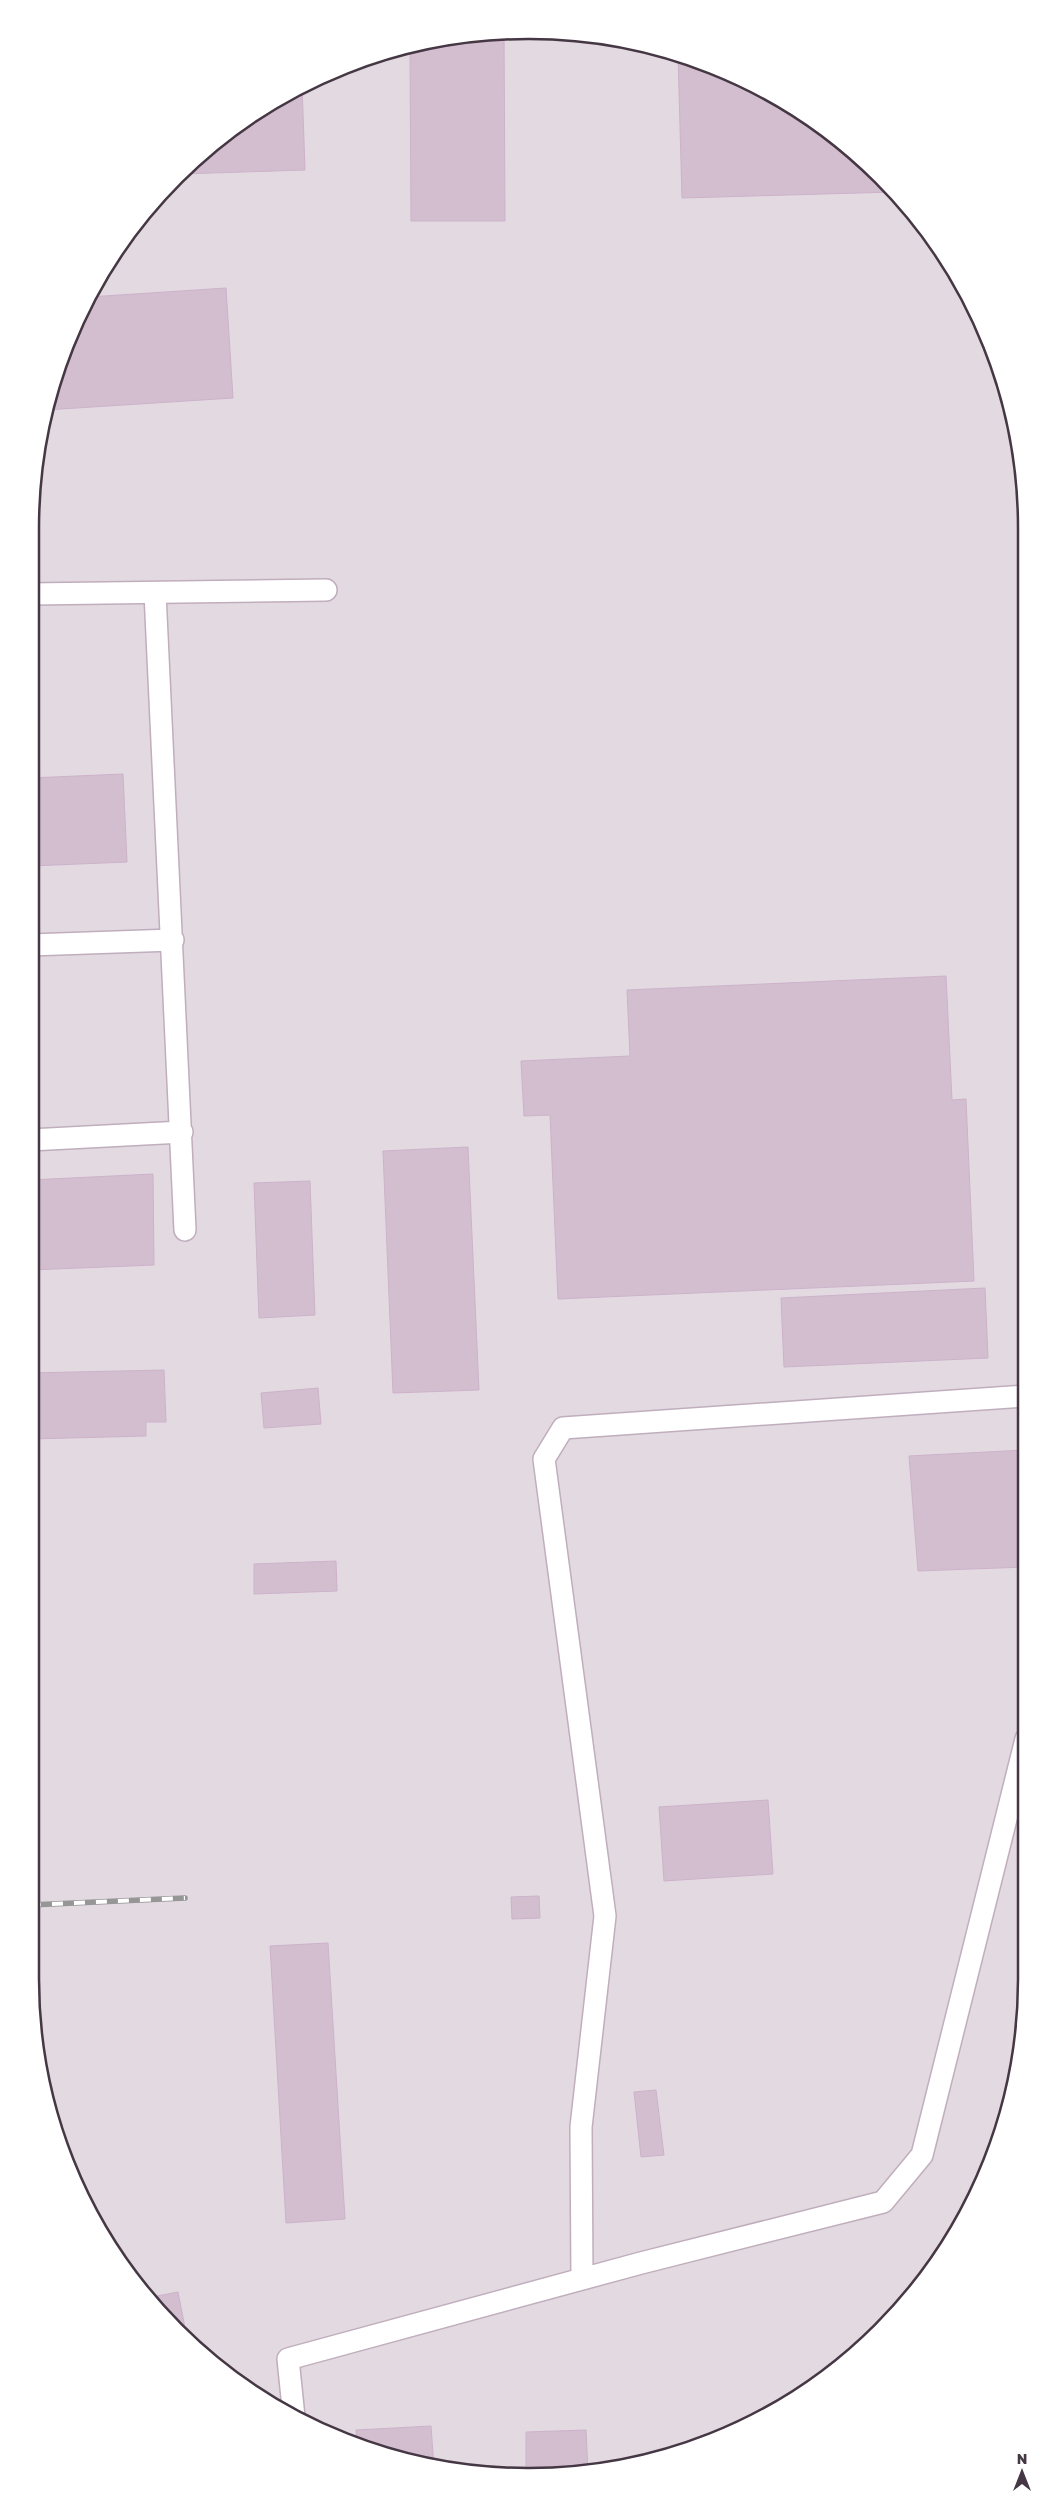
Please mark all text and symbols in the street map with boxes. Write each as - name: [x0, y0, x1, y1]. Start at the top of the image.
- north arrow: [997, 2447, 1047, 2497]
- text: N: [1017, 2450, 1027, 2467]

